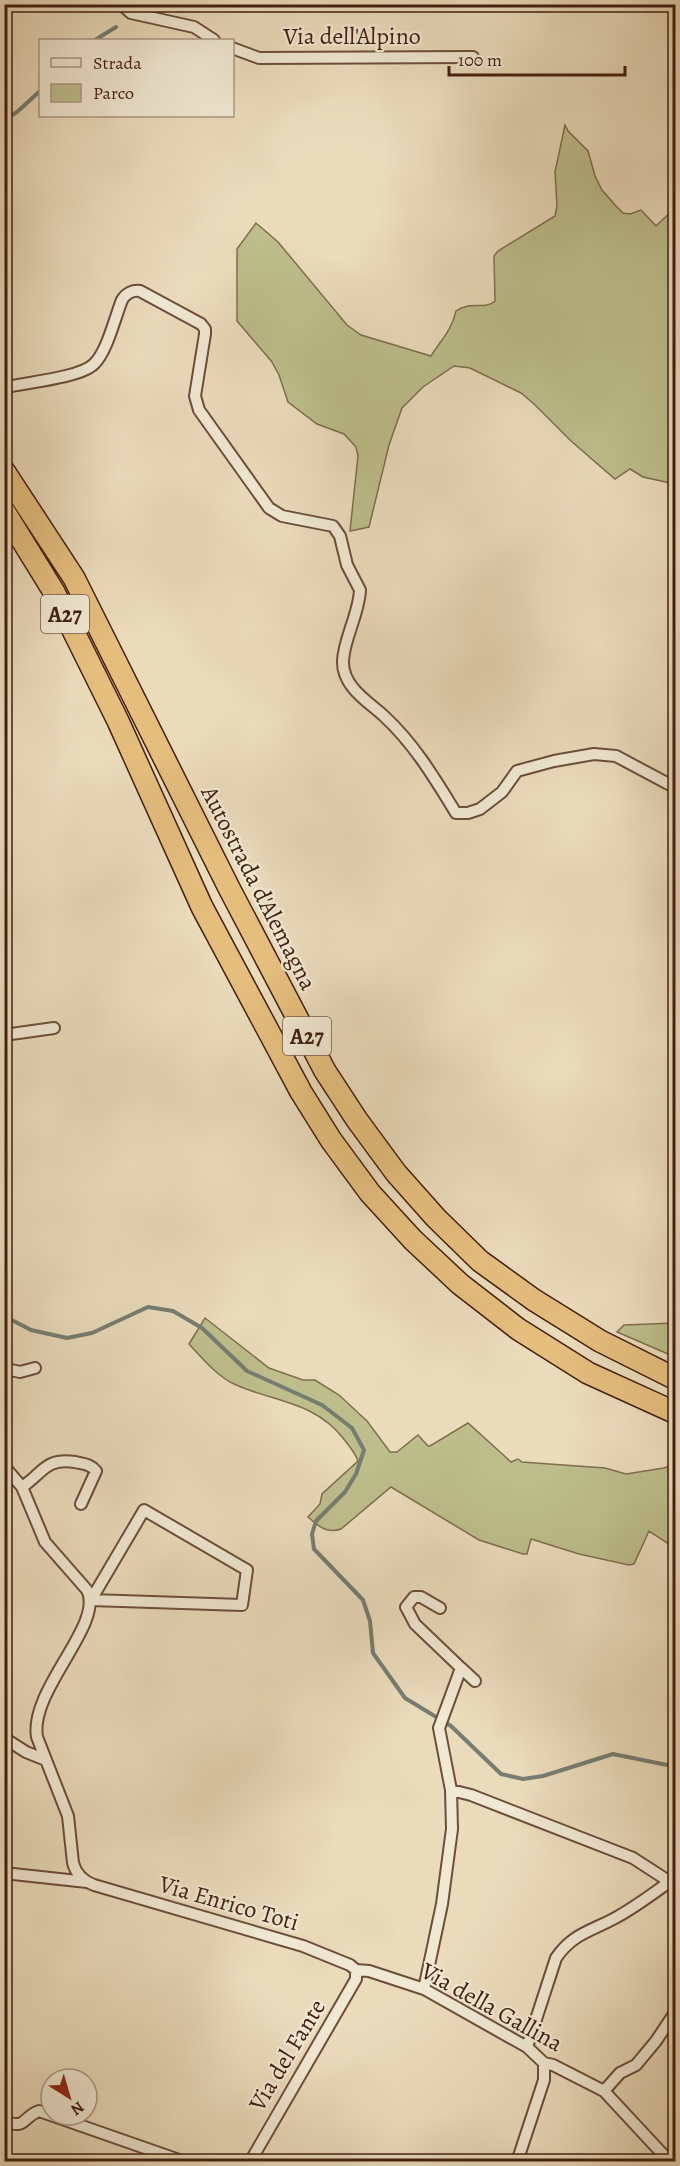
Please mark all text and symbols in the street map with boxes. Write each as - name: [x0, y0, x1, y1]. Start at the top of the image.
- street label: Via dell'Alpino: [282, 20, 421, 52]
- legend: [39, 39, 234, 117]
- scale bar: [449, 39, 624, 77]
- text: 100 m: [458, 48, 502, 72]
- text: Strada: [93, 51, 142, 75]
- text: Parco: [93, 81, 134, 105]
- road number: A27: [41, 595, 89, 633]
- street label: Autostrada d'Alemagna: [193, 779, 325, 996]
- road number: A27: [283, 1017, 331, 1055]
- street label: Via Enrico Toti: [155, 1868, 303, 1938]
- street label: Via della Gallina: [415, 1954, 569, 2060]
- street label: Via del Fante: [241, 1993, 333, 2118]
- north arrow: [39, 2067, 99, 2127]
- text: N: [66, 2096, 89, 2121]

